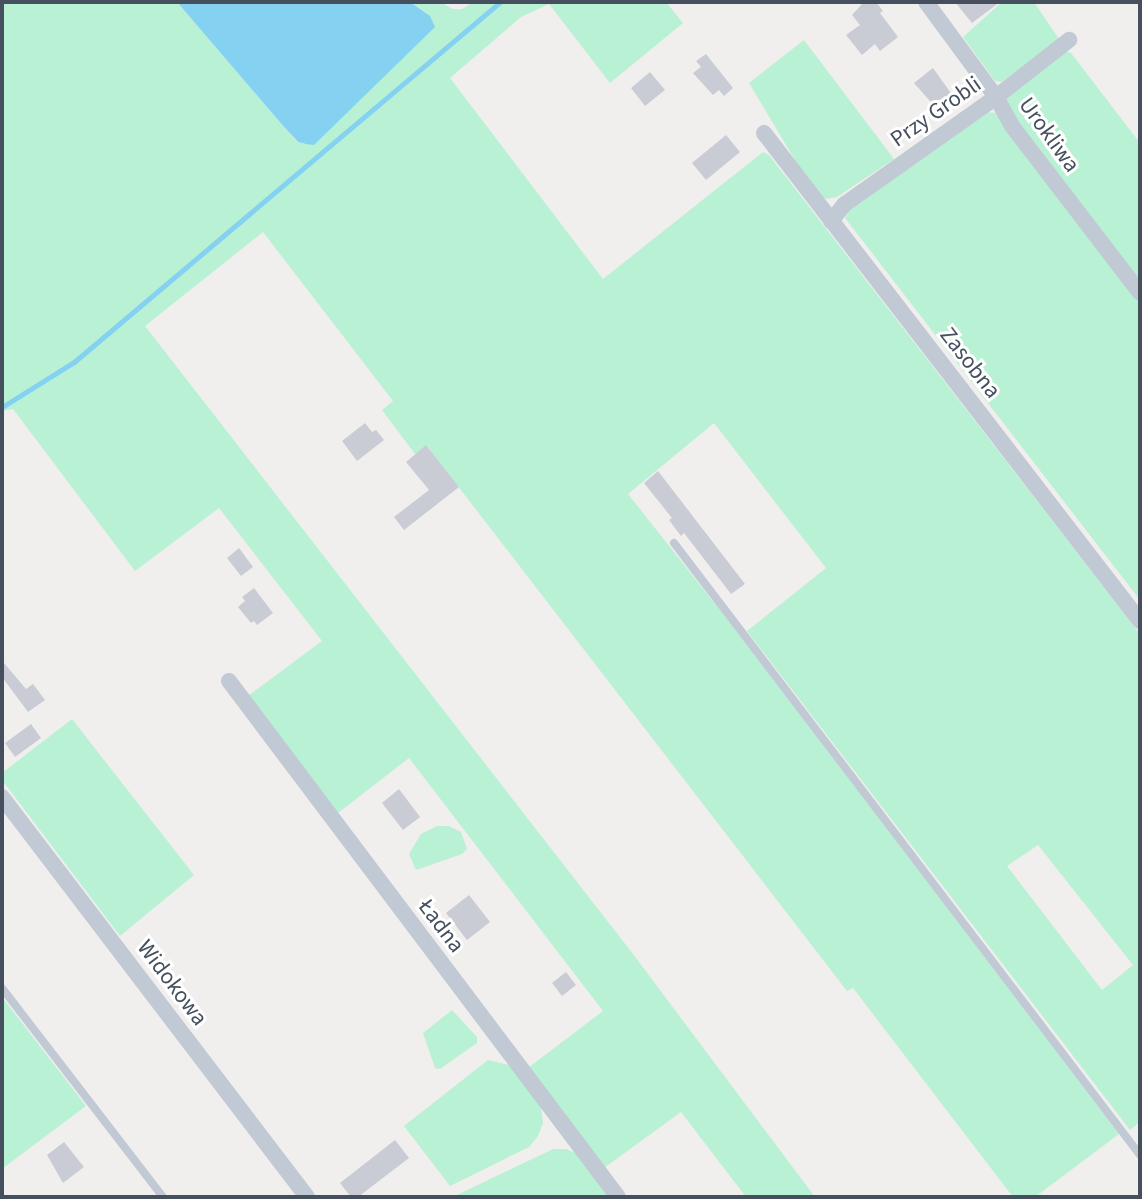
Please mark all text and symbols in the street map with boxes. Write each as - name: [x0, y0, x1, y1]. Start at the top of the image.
- street label: Przy Grobli: [885, 71, 987, 153]
- street label: Urokliwa: [1013, 92, 1085, 178]
- street label: Zasobna: [934, 322, 1006, 404]
- street label: Ładna: [412, 894, 470, 958]
- street label: Widokowa: [131, 935, 213, 1031]

